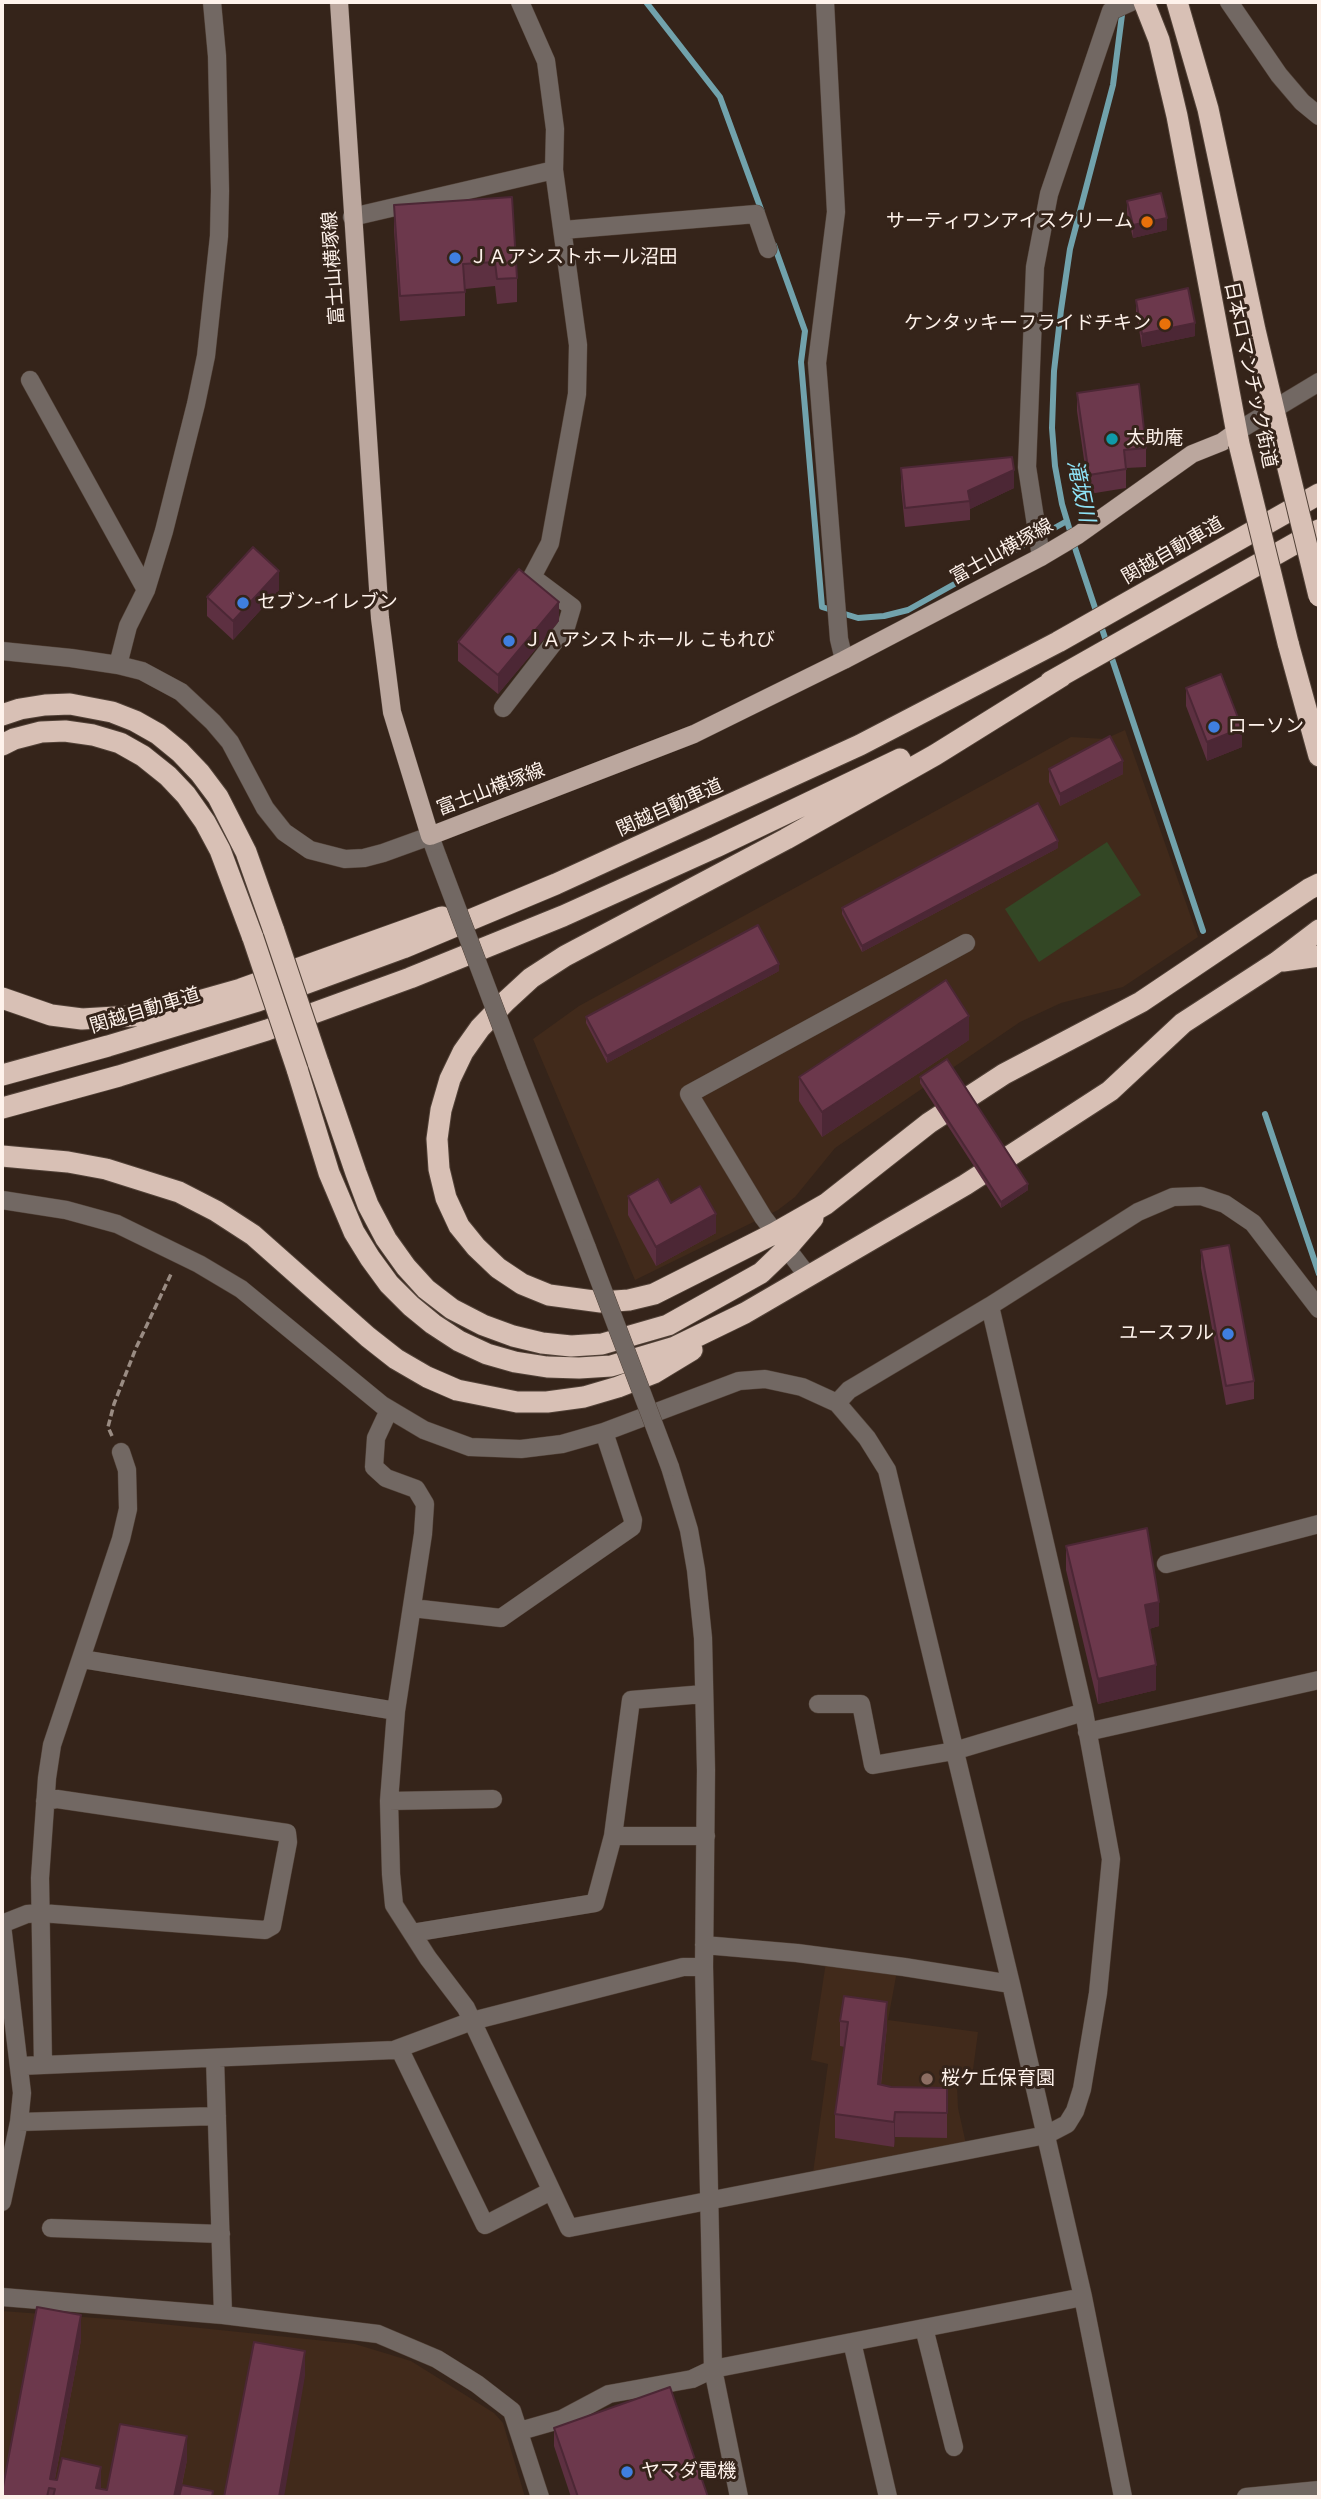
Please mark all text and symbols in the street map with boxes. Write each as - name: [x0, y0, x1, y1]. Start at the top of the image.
- street label: 富士山横塚線: [319, 210, 349, 326]
- place label: サーティワンアイスクリーム: [886, 211, 1133, 233]
- marker: サーティワンアイスクリーム: [1139, 214, 1155, 230]
- place label: ＪＡアシストホール沼田: [469, 247, 678, 269]
- marker: ＪＡアシストホール沼田: [447, 250, 463, 266]
- street label: 日本ロマンチック街道: [1219, 280, 1281, 470]
- place label: ケンタッキーフライドチキン: [904, 313, 1151, 335]
- marker: ケンタッキーフライドチキン: [1157, 316, 1173, 332]
- place label: 太助庵: [1126, 428, 1183, 450]
- marker: 太助庵: [1104, 431, 1120, 447]
- water label: 滝坂川: [1061, 458, 1099, 524]
- street label: 関越自動車道: [1118, 513, 1228, 589]
- street label: 富士山横塚線: [947, 514, 1057, 590]
- place label: セブン-イレブン: [257, 592, 398, 614]
- marker: セブン-イレブン: [235, 595, 251, 611]
- place label: ＪＡアシストホール こもれび: [523, 630, 775, 652]
- marker: ＪＡアシストホール こもれび: [501, 633, 517, 649]
- place label: ローソン: [1228, 716, 1304, 738]
- marker: ローソン: [1206, 719, 1222, 735]
- street label: 富士山横塚線: [434, 759, 548, 821]
- street label: 関越自動車道: [613, 774, 727, 842]
- street label: 関越自動車道: [87, 983, 203, 1039]
- place label: ユースフル: [1119, 1323, 1214, 1345]
- marker: ユースフル: [1220, 1326, 1236, 1342]
- place label: 桜ケ丘保育園: [941, 2068, 1055, 2090]
- marker: 桜ケ丘保育園: [919, 2071, 935, 2087]
- place label: ヤマダ電機: [641, 2461, 736, 2483]
- marker: ヤマダ電機: [619, 2464, 635, 2480]

